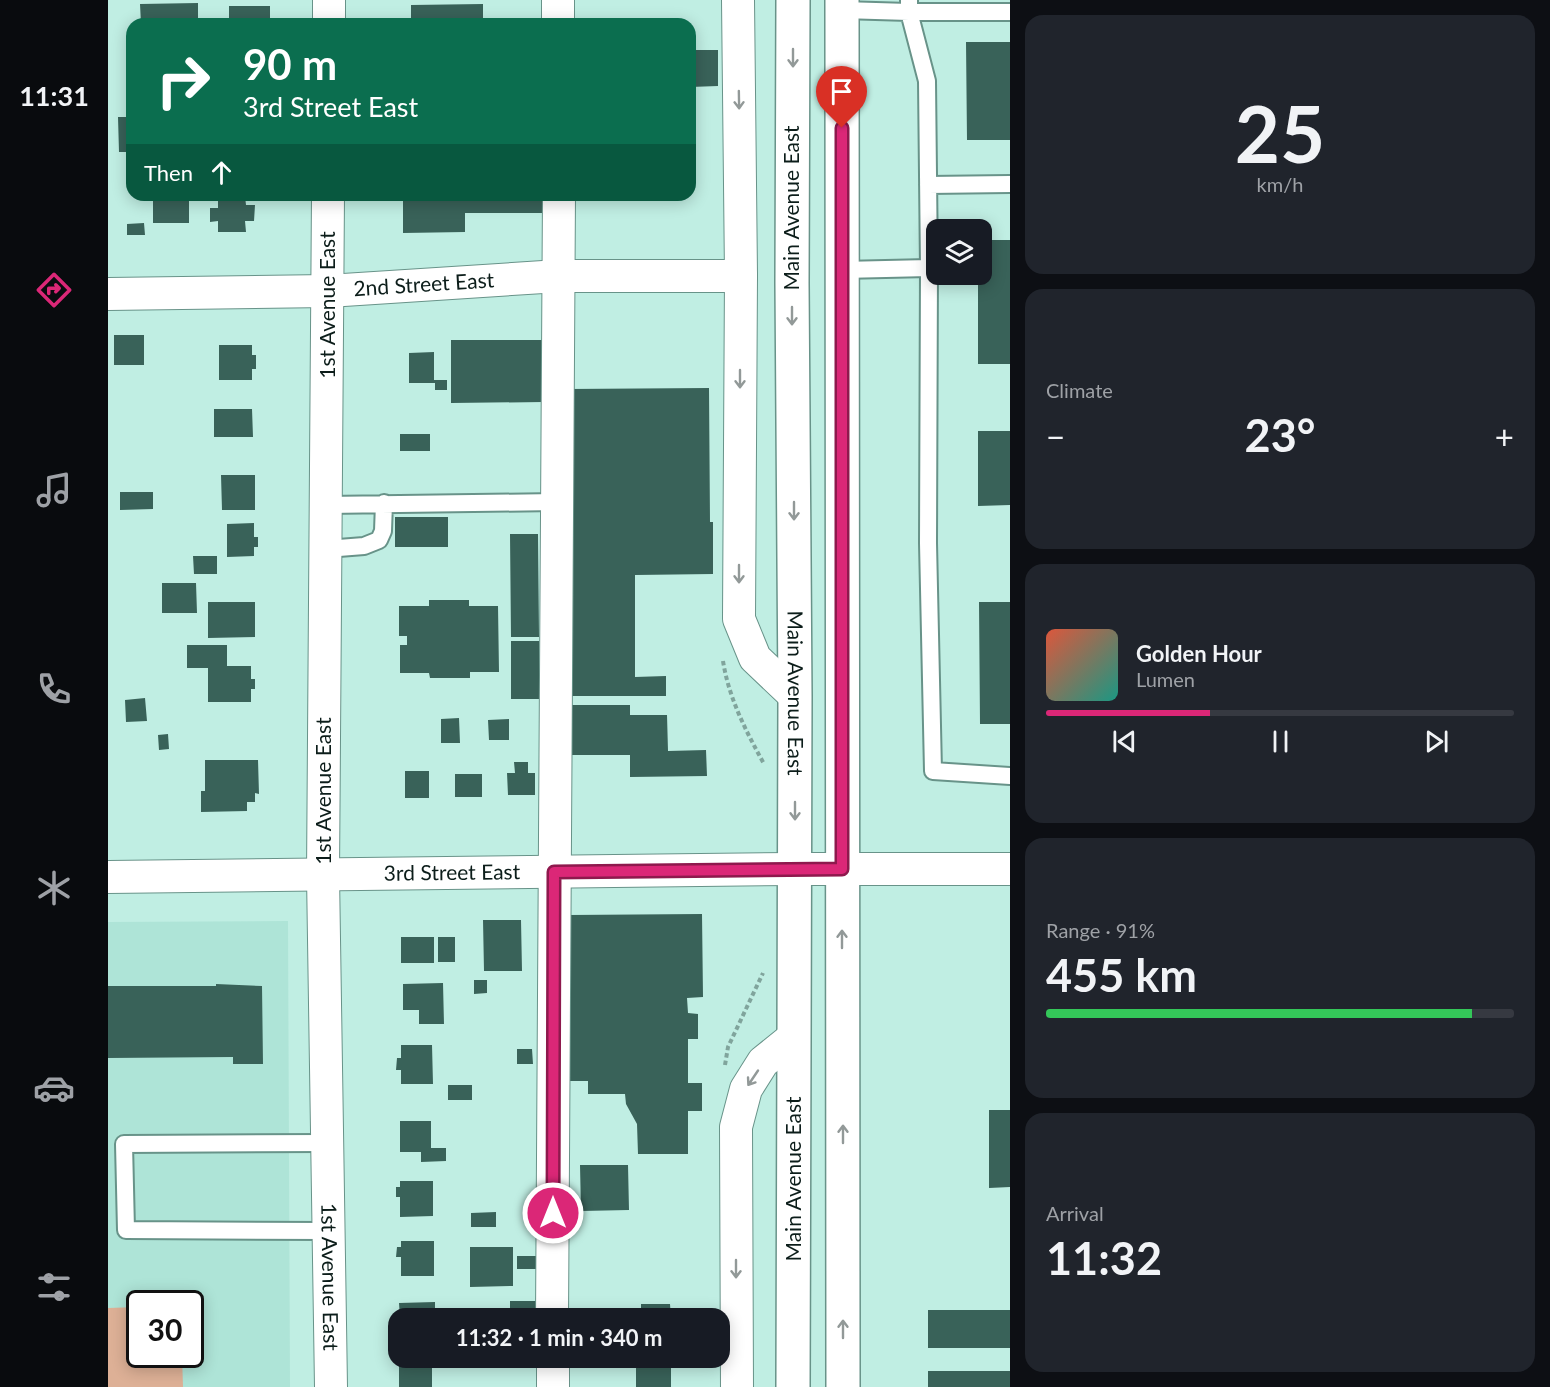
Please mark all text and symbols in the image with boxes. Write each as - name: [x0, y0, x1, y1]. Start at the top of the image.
- text: 90 m: [243, 39, 337, 89]
- icon: right: [144, 42, 222, 120]
- one-way arrow: [787, 48, 799, 68]
- pin: [816, 66, 867, 128]
- icon: arrive: [825, 75, 858, 108]
- text: 11:31: [19, 79, 89, 112]
- text: 25: [1235, 86, 1325, 180]
- text: 3rd Street East: [243, 90, 418, 123]
- one-way arrow: [733, 90, 745, 110]
- street label: Main Avenue East: [778, 125, 803, 291]
- icon: ahead: [205, 156, 238, 189]
- text: Then: [144, 159, 193, 186]
- text: km/h: [1257, 172, 1303, 196]
- map controls: [926, 219, 992, 285]
- button: layers: [926, 219, 992, 285]
- street label: 1st Avenue East: [314, 231, 339, 379]
- street label: 2nd Street East: [353, 266, 495, 300]
- icon: directions: [33, 269, 75, 311]
- one-way arrow: [787, 306, 798, 326]
- one-way arrow: [734, 369, 746, 389]
- text: Climate: [1046, 378, 1113, 402]
- text: 23°: [1245, 408, 1315, 462]
- text: −: [1046, 416, 1065, 456]
- text: +: [1495, 416, 1514, 456]
- icon: music: [33, 469, 75, 511]
- one-way arrow: [788, 501, 800, 521]
- one-way arrow: [733, 564, 745, 584]
- street label: Main Avenue East: [783, 610, 809, 776]
- text: Golden Hour: [1136, 640, 1262, 667]
- text: Lumen: [1136, 667, 1195, 691]
- icon: phone: [33, 668, 75, 710]
- street label: 1st Avenue East: [310, 717, 335, 865]
- icon: previous: [1108, 725, 1141, 758]
- icon: pause: [1264, 725, 1297, 758]
- icon: next: [1420, 725, 1453, 758]
- one-way arrow: [789, 801, 801, 821]
- street label: 3rd Street East: [384, 858, 521, 885]
- icon: climate: [33, 867, 75, 909]
- text: Range · 91%: [1046, 918, 1155, 942]
- one-way arrow: [836, 929, 848, 949]
- text: 455 km: [1046, 948, 1197, 1002]
- icon: car: [33, 1067, 75, 1109]
- one-way arrow: [747, 1069, 759, 1086]
- street label: Main Avenue East: [780, 1096, 805, 1262]
- one-way arrow: [837, 1124, 849, 1144]
- position arrow: [521, 1181, 585, 1245]
- text: Arrival: [1046, 1201, 1104, 1225]
- street label: 1st Avenue East: [317, 1203, 344, 1351]
- text: 11:32: [1046, 1231, 1162, 1285]
- one-way arrow: [730, 1259, 742, 1279]
- icon: filters: [33, 1266, 75, 1308]
- speed limit sign: 30: [126, 1290, 204, 1368]
- one-way arrow: [837, 1319, 849, 1339]
- text: 11:32 · 1 min · 340 m: [456, 1324, 662, 1351]

